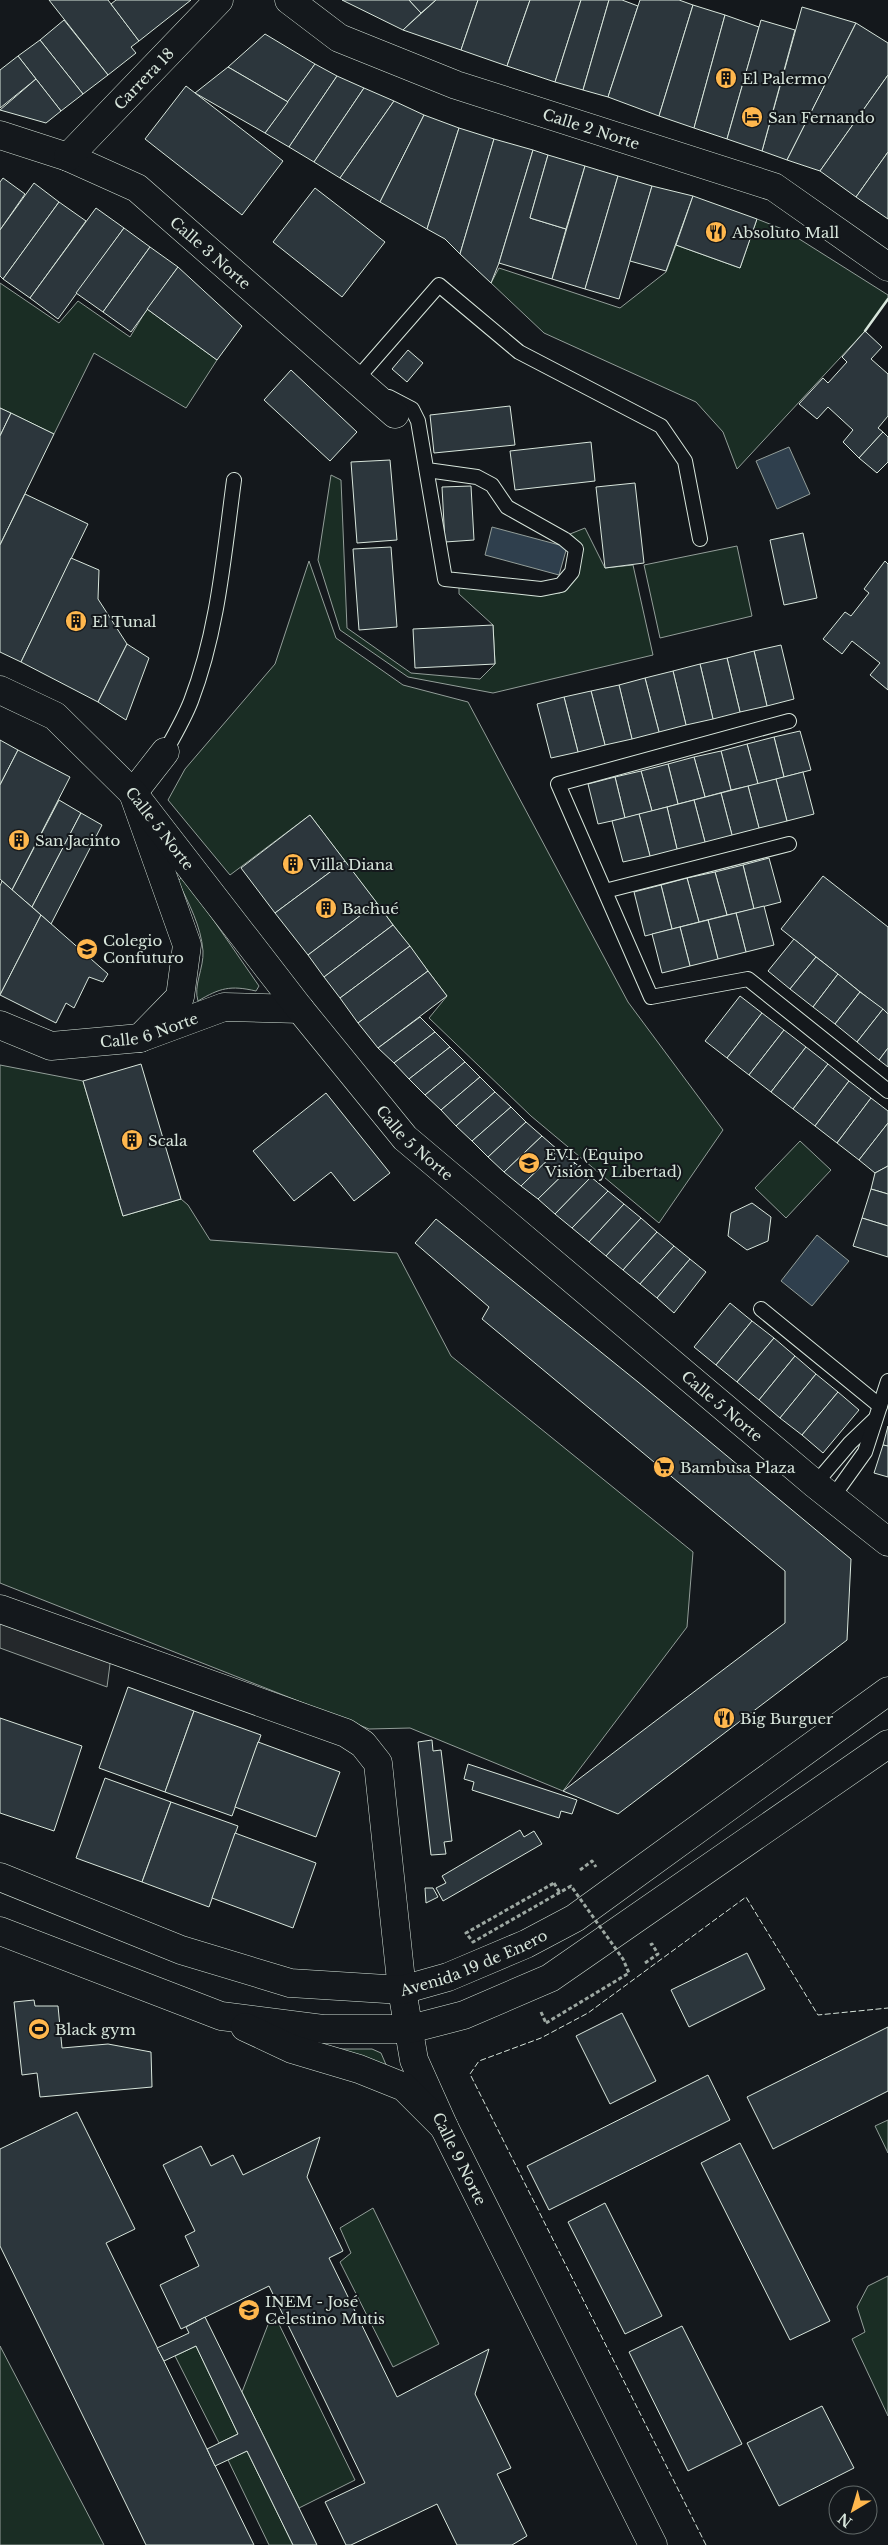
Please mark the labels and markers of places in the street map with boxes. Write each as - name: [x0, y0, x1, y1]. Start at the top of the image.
- building icon: El Palermo: [714, 66, 738, 90]
- place label: El Palermo: [742, 69, 827, 88]
- hotel icon: San Fernando: [740, 105, 764, 129]
- place label: San Fernando: [768, 108, 875, 127]
- restaurant icon: Absoluto Mall: [704, 220, 728, 244]
- place label: Absoluto Mall: [731, 223, 839, 242]
- building icon: El Tunal: [64, 609, 88, 633]
- place label: El Tunal: [92, 612, 156, 631]
- building icon: San Jacinto: [7, 828, 31, 852]
- place label: San Jacinto: [35, 831, 121, 850]
- building icon: Villa Diana: [281, 852, 305, 876]
- place label: Villa Diana: [308, 855, 394, 874]
- building icon: Bachué: [314, 896, 338, 920]
- place label: Bachué: [342, 899, 399, 918]
- place label: Colegio Confuturo: [103, 931, 184, 967]
- school or university icon: Colegio Confuturo: [75, 937, 99, 961]
- building icon: Scala: [120, 1128, 144, 1152]
- place label: Scala: [148, 1131, 188, 1150]
- place label: EVL (Equipo Visión y Libertad): [544, 1145, 682, 1181]
- school or university icon: EVL (Equipo Visión y Libertad): [517, 1151, 541, 1175]
- supermarket icon: Bambusa Plaza: [652, 1455, 676, 1479]
- place label: Bambusa Plaza: [680, 1458, 796, 1477]
- restaurant icon: Big Burguer: [712, 1706, 736, 1730]
- place label: Big Burguer: [740, 1709, 834, 1728]
- sports icon: Black gym: [27, 2017, 51, 2041]
- place label: Black gym: [55, 2020, 136, 2039]
- place label: INEM - José Celestino Mutis: [265, 2292, 385, 2328]
- school or university icon: INEM - José Celestino Mutis: [237, 2298, 261, 2322]

